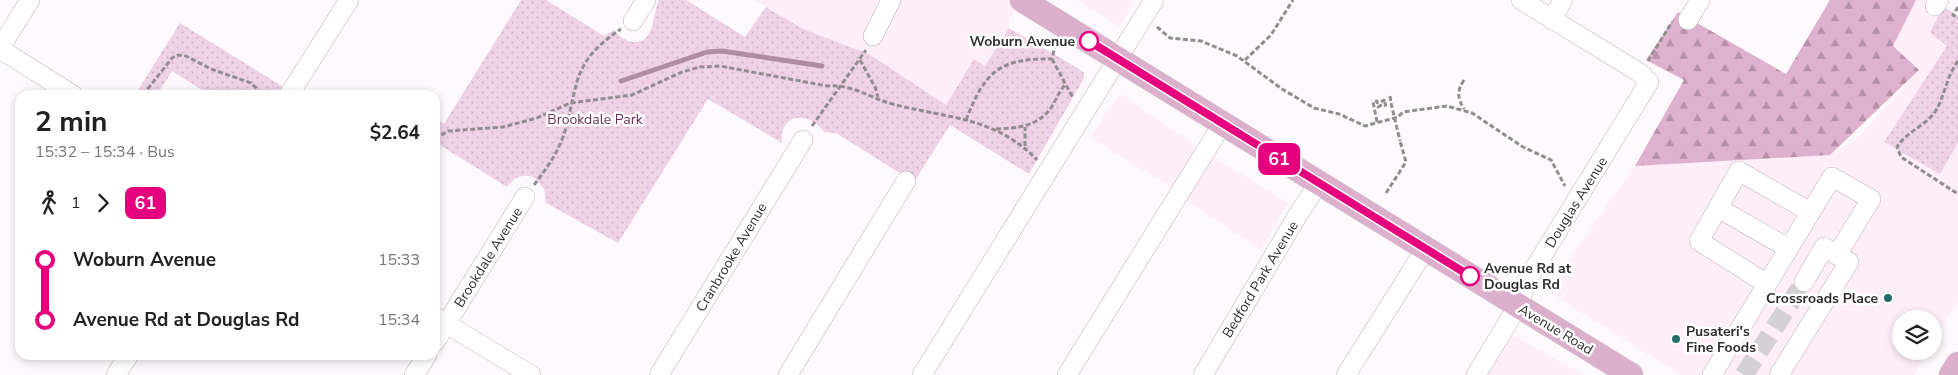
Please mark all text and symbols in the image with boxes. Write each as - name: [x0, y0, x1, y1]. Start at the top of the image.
- marker: Woburn Avenue: [1079, 31, 1099, 51]
- place label: Woburn Avenue: [970, 32, 1075, 51]
- text: 2 min: [35, 103, 107, 141]
- park label: Brookdale Park: [547, 110, 644, 129]
- text: $2.64: [370, 120, 420, 146]
- text: 15:32 – 15:34 · Bus: [35, 141, 175, 163]
- line badge: 61: [1256, 143, 1302, 175]
- text: 61: [1268, 147, 1290, 171]
- street label: Douglas Avenue: [1541, 153, 1612, 251]
- icon: walk: [35, 189, 63, 217]
- icon: forward: [89, 189, 117, 217]
- text: 61: [135, 191, 156, 215]
- text: 1: [71, 192, 81, 214]
- street label: Cranbrooke Avenue: [691, 199, 771, 315]
- street label: Brookdale Avenue: [450, 203, 527, 311]
- street label: Bedford Park Avenue: [1218, 217, 1303, 341]
- text: Woburn Avenue: [73, 247, 216, 273]
- text: 15:33: [378, 249, 420, 271]
- place label: Avenue Rd at Douglas Rd: [1484, 259, 1572, 294]
- marker: Avenue Rd at Douglas Rd: [1460, 266, 1480, 286]
- place label: Crossroads Place: [1766, 289, 1878, 308]
- marker: Crossroads Place: [1882, 292, 1894, 304]
- street label: Avenue Road: [1515, 300, 1597, 359]
- text: Avenue Rd at Douglas Rd: [73, 307, 299, 333]
- text: 15:34: [378, 309, 420, 331]
- map controls: [1892, 310, 1942, 360]
- button: layers: [1892, 310, 1942, 360]
- place label: Pusateri's Fine Foods: [1686, 322, 1756, 357]
- marker: Pusateri's Fine Foods: [1670, 333, 1682, 345]

